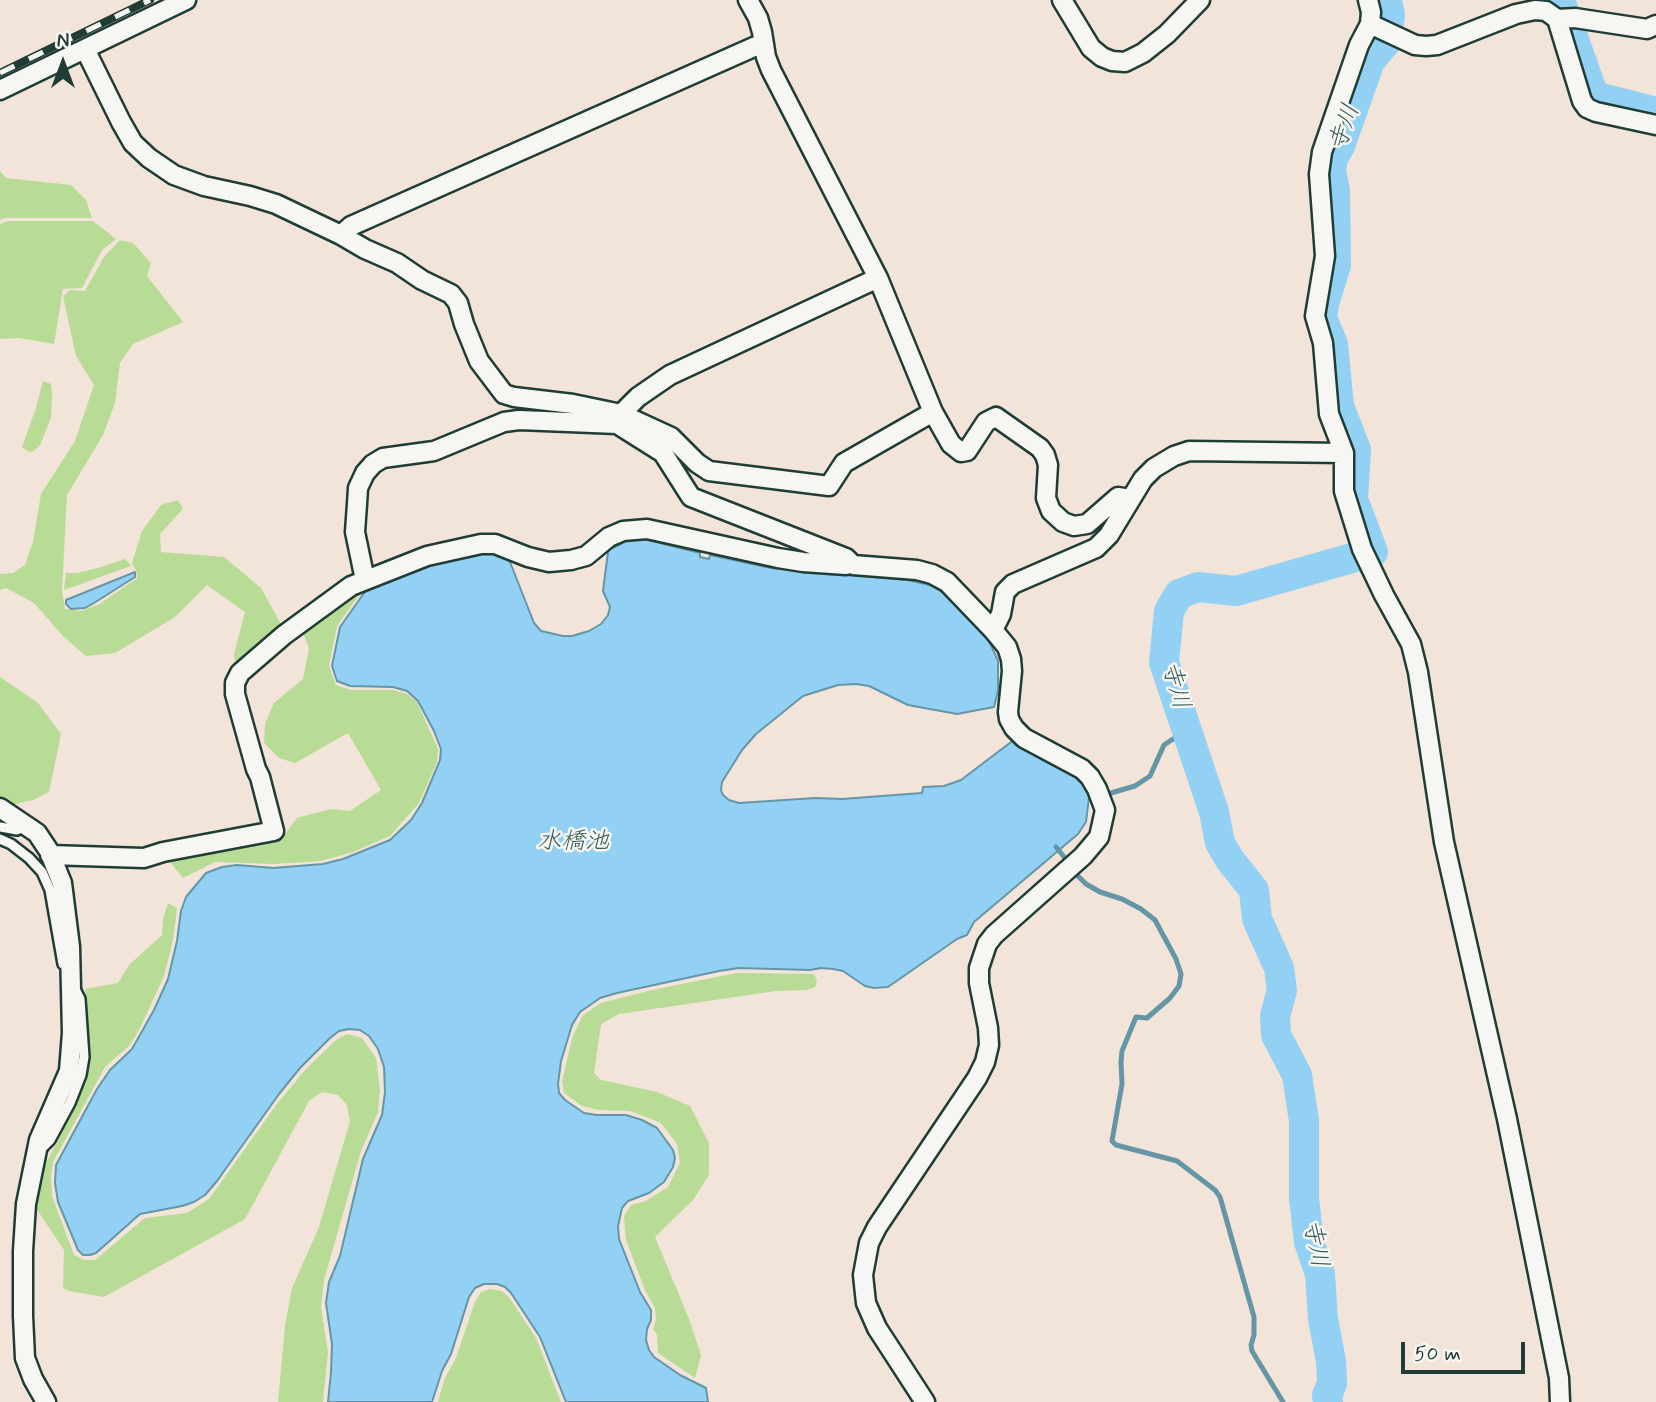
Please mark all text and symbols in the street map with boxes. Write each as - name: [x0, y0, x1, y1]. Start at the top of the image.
- north arrow: [28, 28, 98, 98]
- text: N: [57, 29, 69, 54]
- water label: 寺川: [1325, 101, 1367, 155]
- water label: 寺川: [1154, 659, 1194, 713]
- water label: 水橋池: [537, 829, 609, 857]
- water label: 寺川: [1295, 1218, 1333, 1270]
- scale bar: [1404, 1328, 1528, 1372]
- text: 50 m: [1414, 1340, 1461, 1368]

